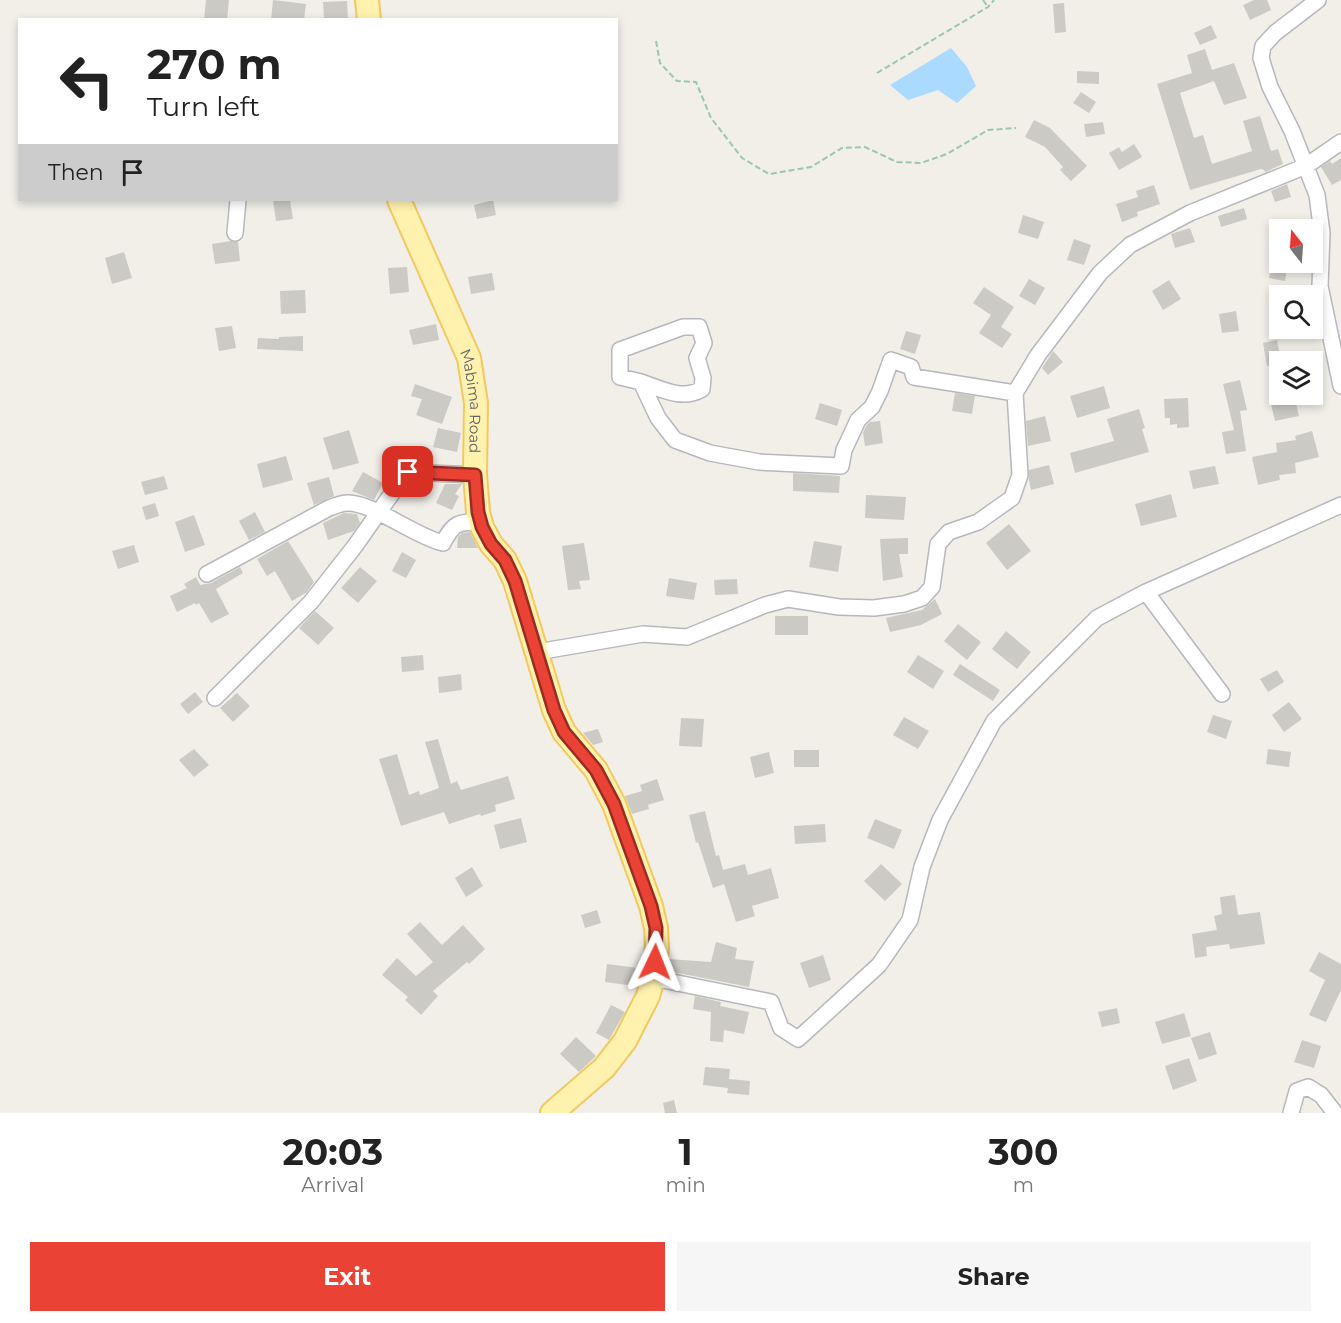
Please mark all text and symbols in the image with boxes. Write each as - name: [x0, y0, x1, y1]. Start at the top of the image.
- text: 270 m: [147, 38, 281, 90]
- icon: left: [48, 42, 126, 120]
- text: Turn left: [147, 90, 260, 123]
- icon: arrive: [116, 156, 149, 189]
- text: Then: [48, 159, 104, 186]
- north arrow: [1269, 219, 1323, 273]
- map controls: [1269, 219, 1323, 405]
- button: search: [1269, 285, 1323, 339]
- street label: Mabima Road: [456, 345, 486, 453]
- button: layers: [1269, 351, 1323, 405]
- pin: [382, 446, 433, 497]
- icon: arrive: [391, 455, 424, 488]
- position arrow: [623, 930, 687, 994]
- text: 20:03: [283, 1130, 383, 1174]
- text: 1: [679, 1130, 693, 1174]
- text: 300: [988, 1130, 1058, 1174]
- text: Arrival: [301, 1173, 364, 1197]
- text: min: [666, 1173, 706, 1197]
- text: m: [1013, 1173, 1034, 1197]
- button: Exit: [30, 1242, 665, 1311]
- button: Share: [677, 1242, 1311, 1311]

